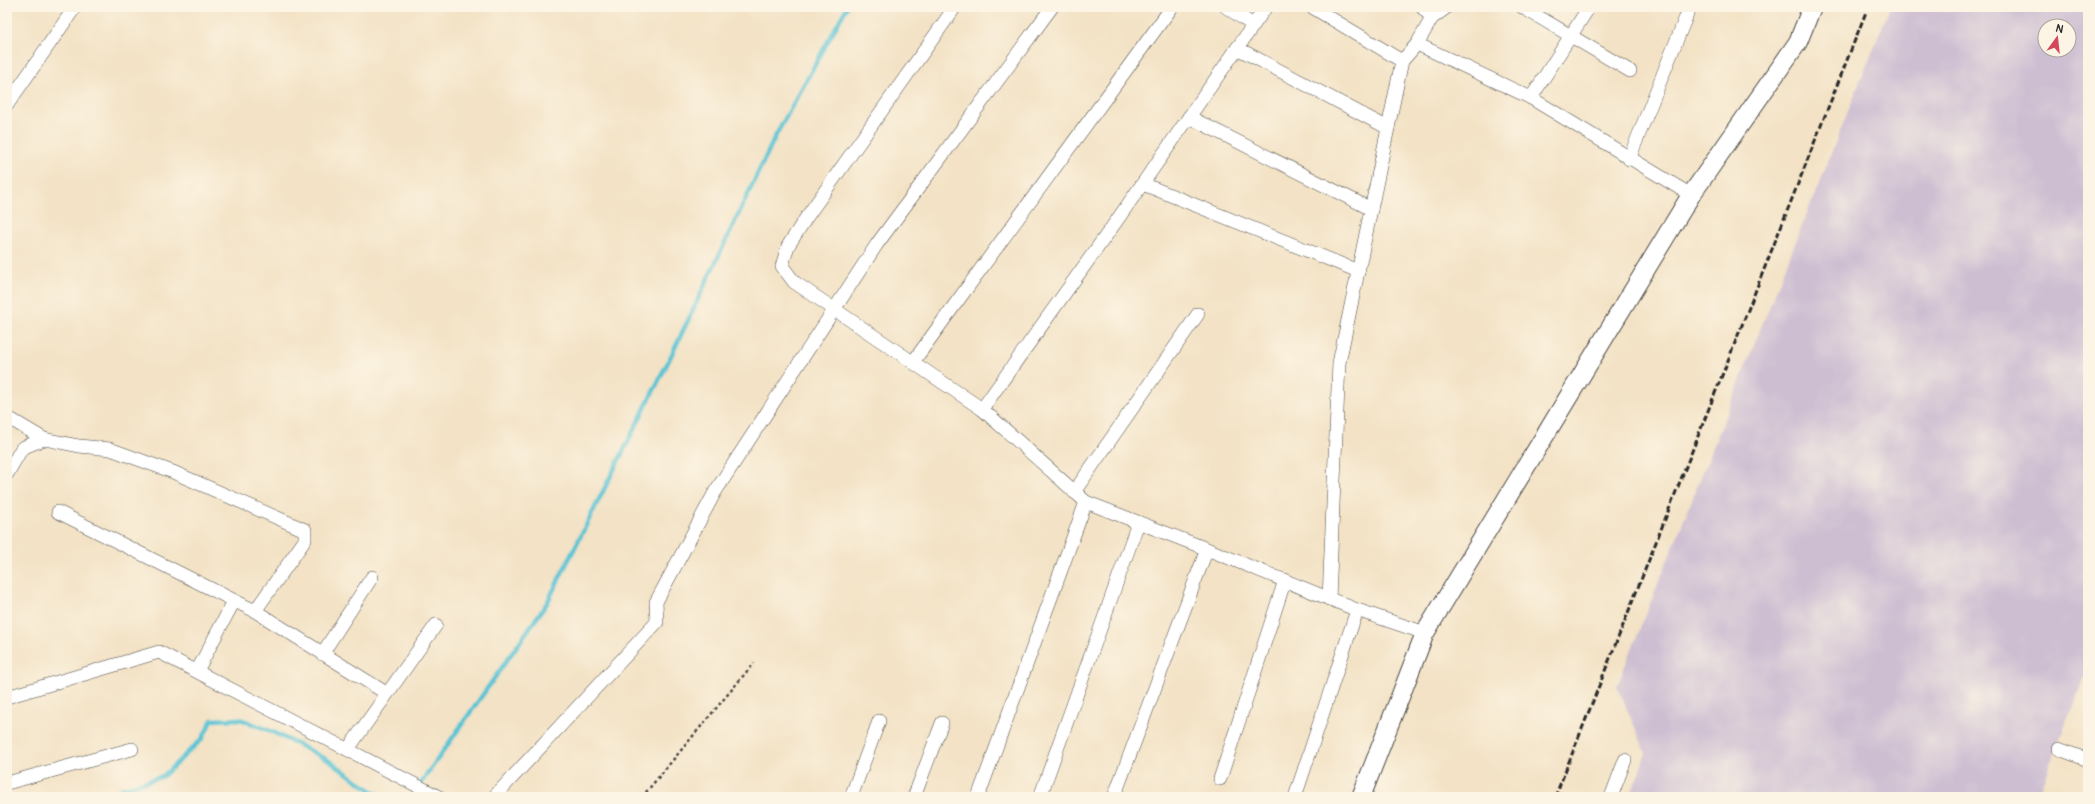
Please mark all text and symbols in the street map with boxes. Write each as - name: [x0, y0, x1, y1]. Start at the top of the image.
- north arrow: [2037, 18, 2077, 58]
- text: N: [2054, 22, 2065, 36]

